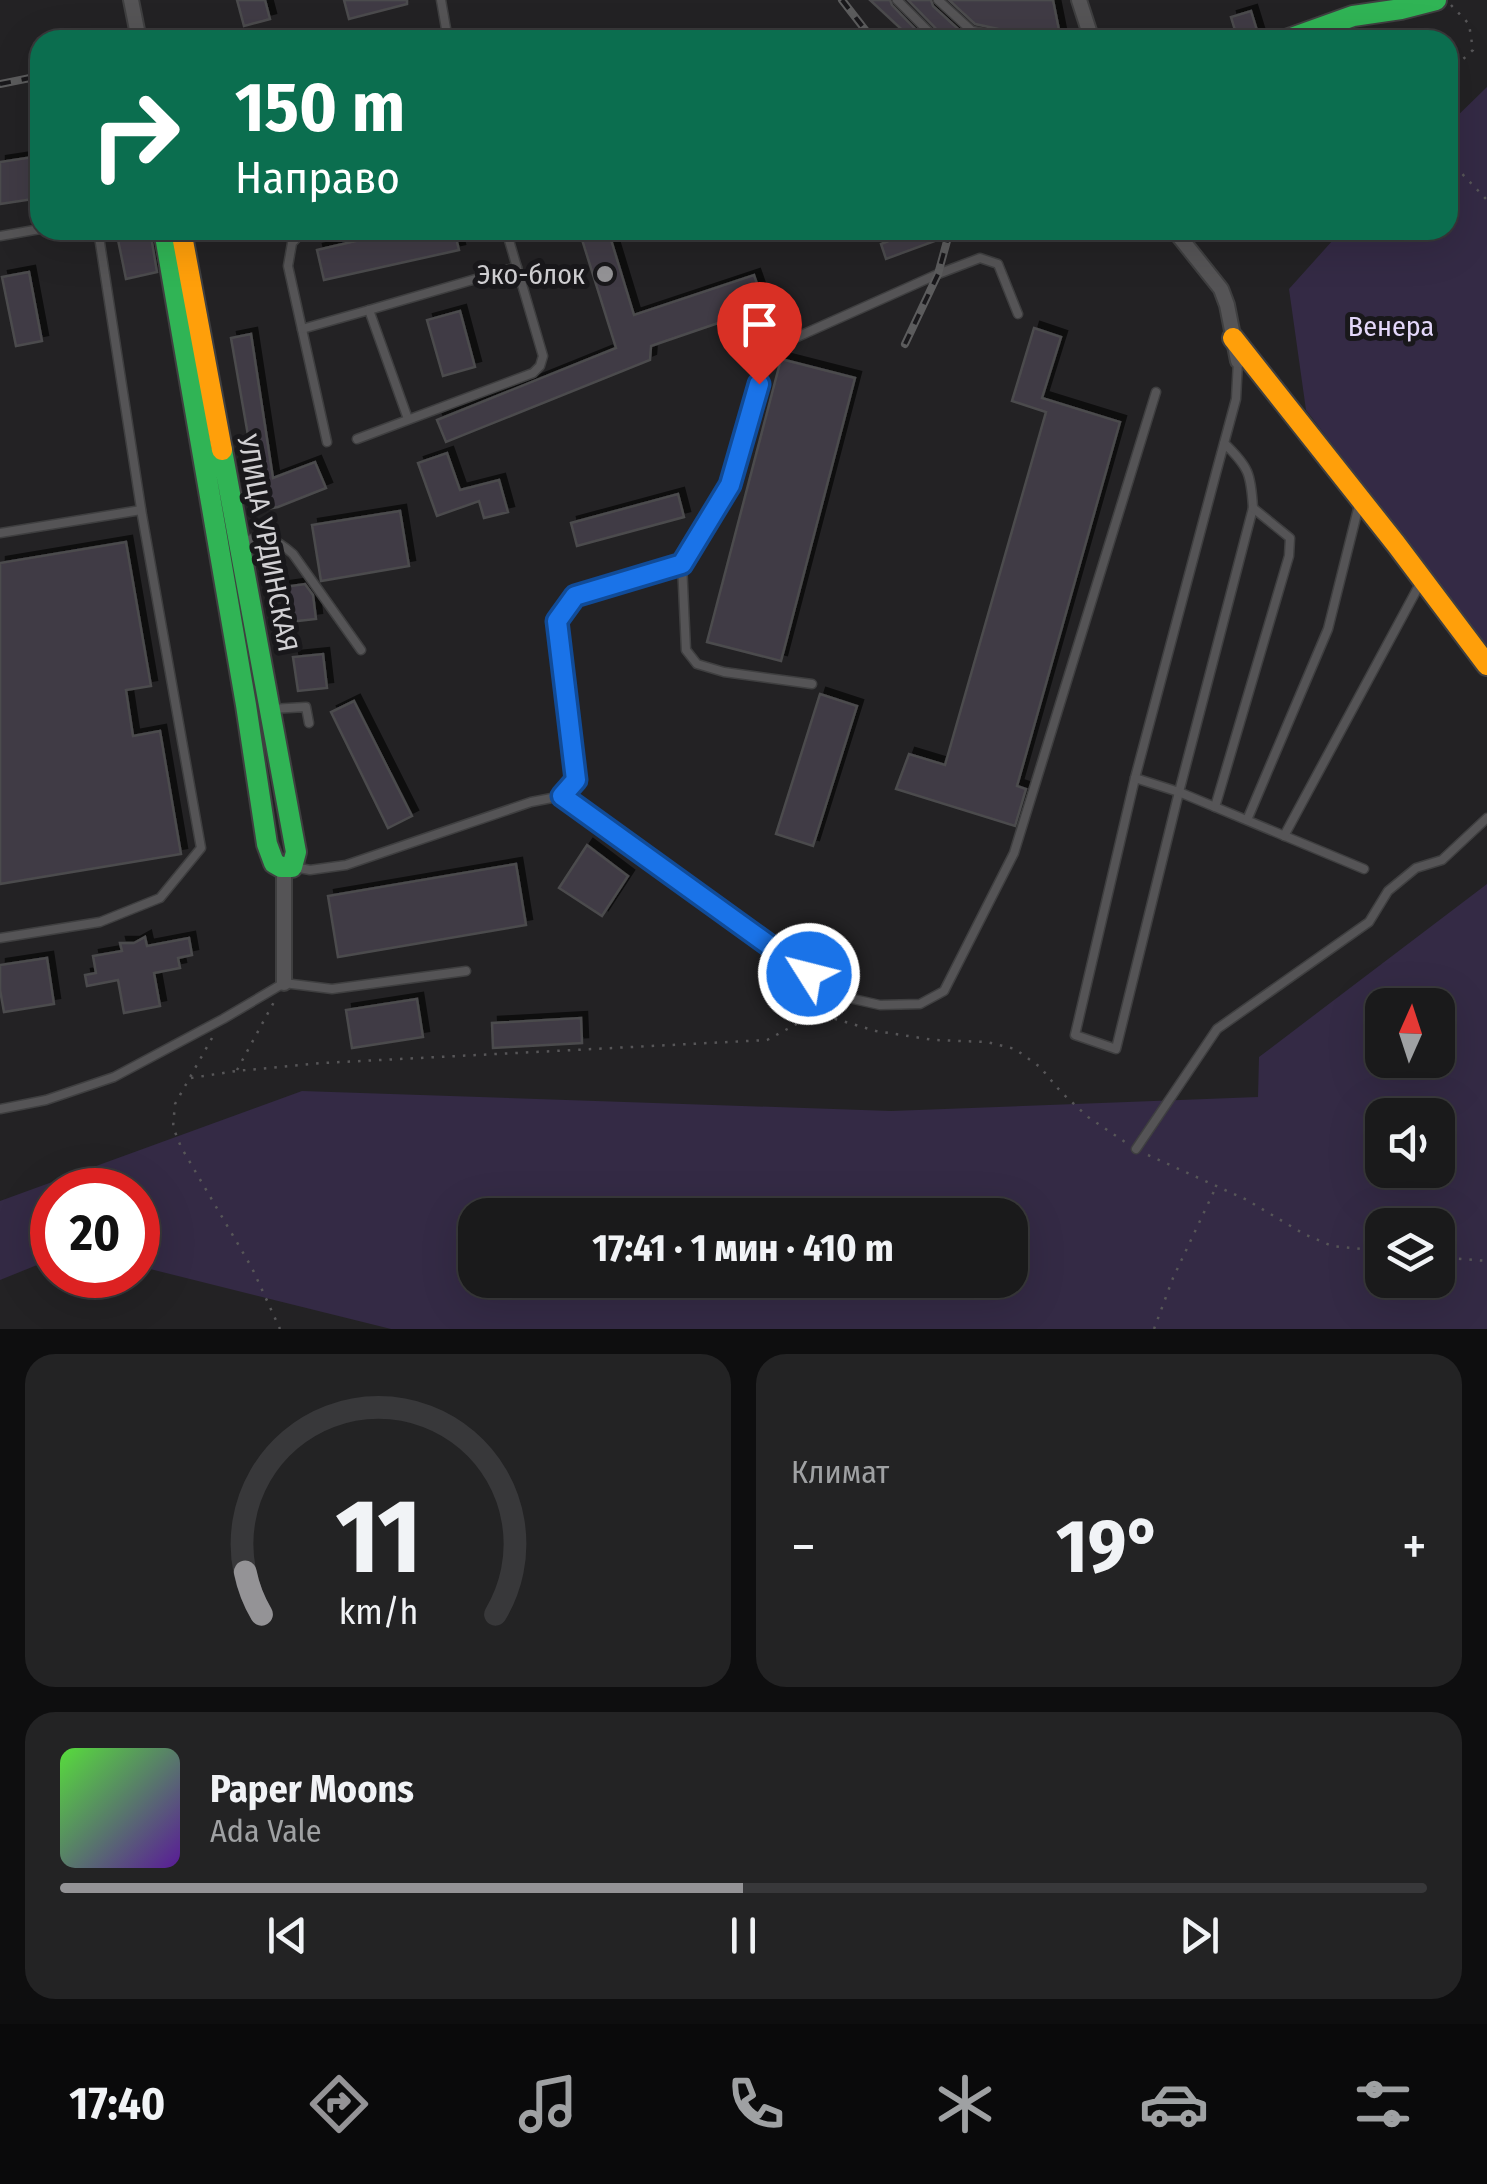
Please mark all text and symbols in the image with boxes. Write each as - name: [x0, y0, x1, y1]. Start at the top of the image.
- text: 150 m: [235, 66, 405, 150]
- icon: right: [70, 70, 200, 200]
- text: Направо: [235, 151, 400, 205]
- place label: Эко-блок: [477, 258, 585, 291]
- marker: Эко-блок: [594, 263, 616, 285]
- pin: [717, 282, 802, 385]
- icon: arrive: [732, 297, 787, 352]
- park label: Венера: [1348, 310, 1434, 343]
- street label: УЛИЦА УРДИНСКАЯ: [230, 431, 305, 654]
- position arrow: [757, 922, 861, 1026]
- north arrow: [1365, 988, 1455, 1078]
- map controls: [1365, 988, 1455, 1298]
- button: sound: [1365, 1098, 1455, 1188]
- speed limit sign: 20: [30, 1168, 160, 1298]
- button: layers: [1365, 1208, 1455, 1298]
- text: 17:41 · 1 мин · 410 m: [592, 1225, 894, 1271]
- text: Климат: [791, 1453, 889, 1491]
- text: 11: [335, 1475, 421, 1600]
- text: 19°: [1056, 1502, 1162, 1592]
- text: −: [791, 1514, 816, 1580]
- text: +: [1402, 1514, 1427, 1580]
- text: km/h: [338, 1591, 418, 1633]
- text: Paper Moons: [210, 1766, 414, 1812]
- text: Ada Vale: [210, 1812, 322, 1850]
- icon: previous: [260, 1908, 315, 1963]
- icon: pause: [716, 1908, 771, 1963]
- icon: next: [1172, 1908, 1227, 1963]
- icon: directions: [304, 2069, 374, 2139]
- icon: music: [513, 2069, 583, 2139]
- icon: phone: [721, 2069, 791, 2139]
- icon: climate: [930, 2069, 1000, 2139]
- icon: car: [1139, 2069, 1209, 2139]
- icon: filters: [1348, 2069, 1418, 2139]
- text: 17:40: [69, 2077, 165, 2131]

